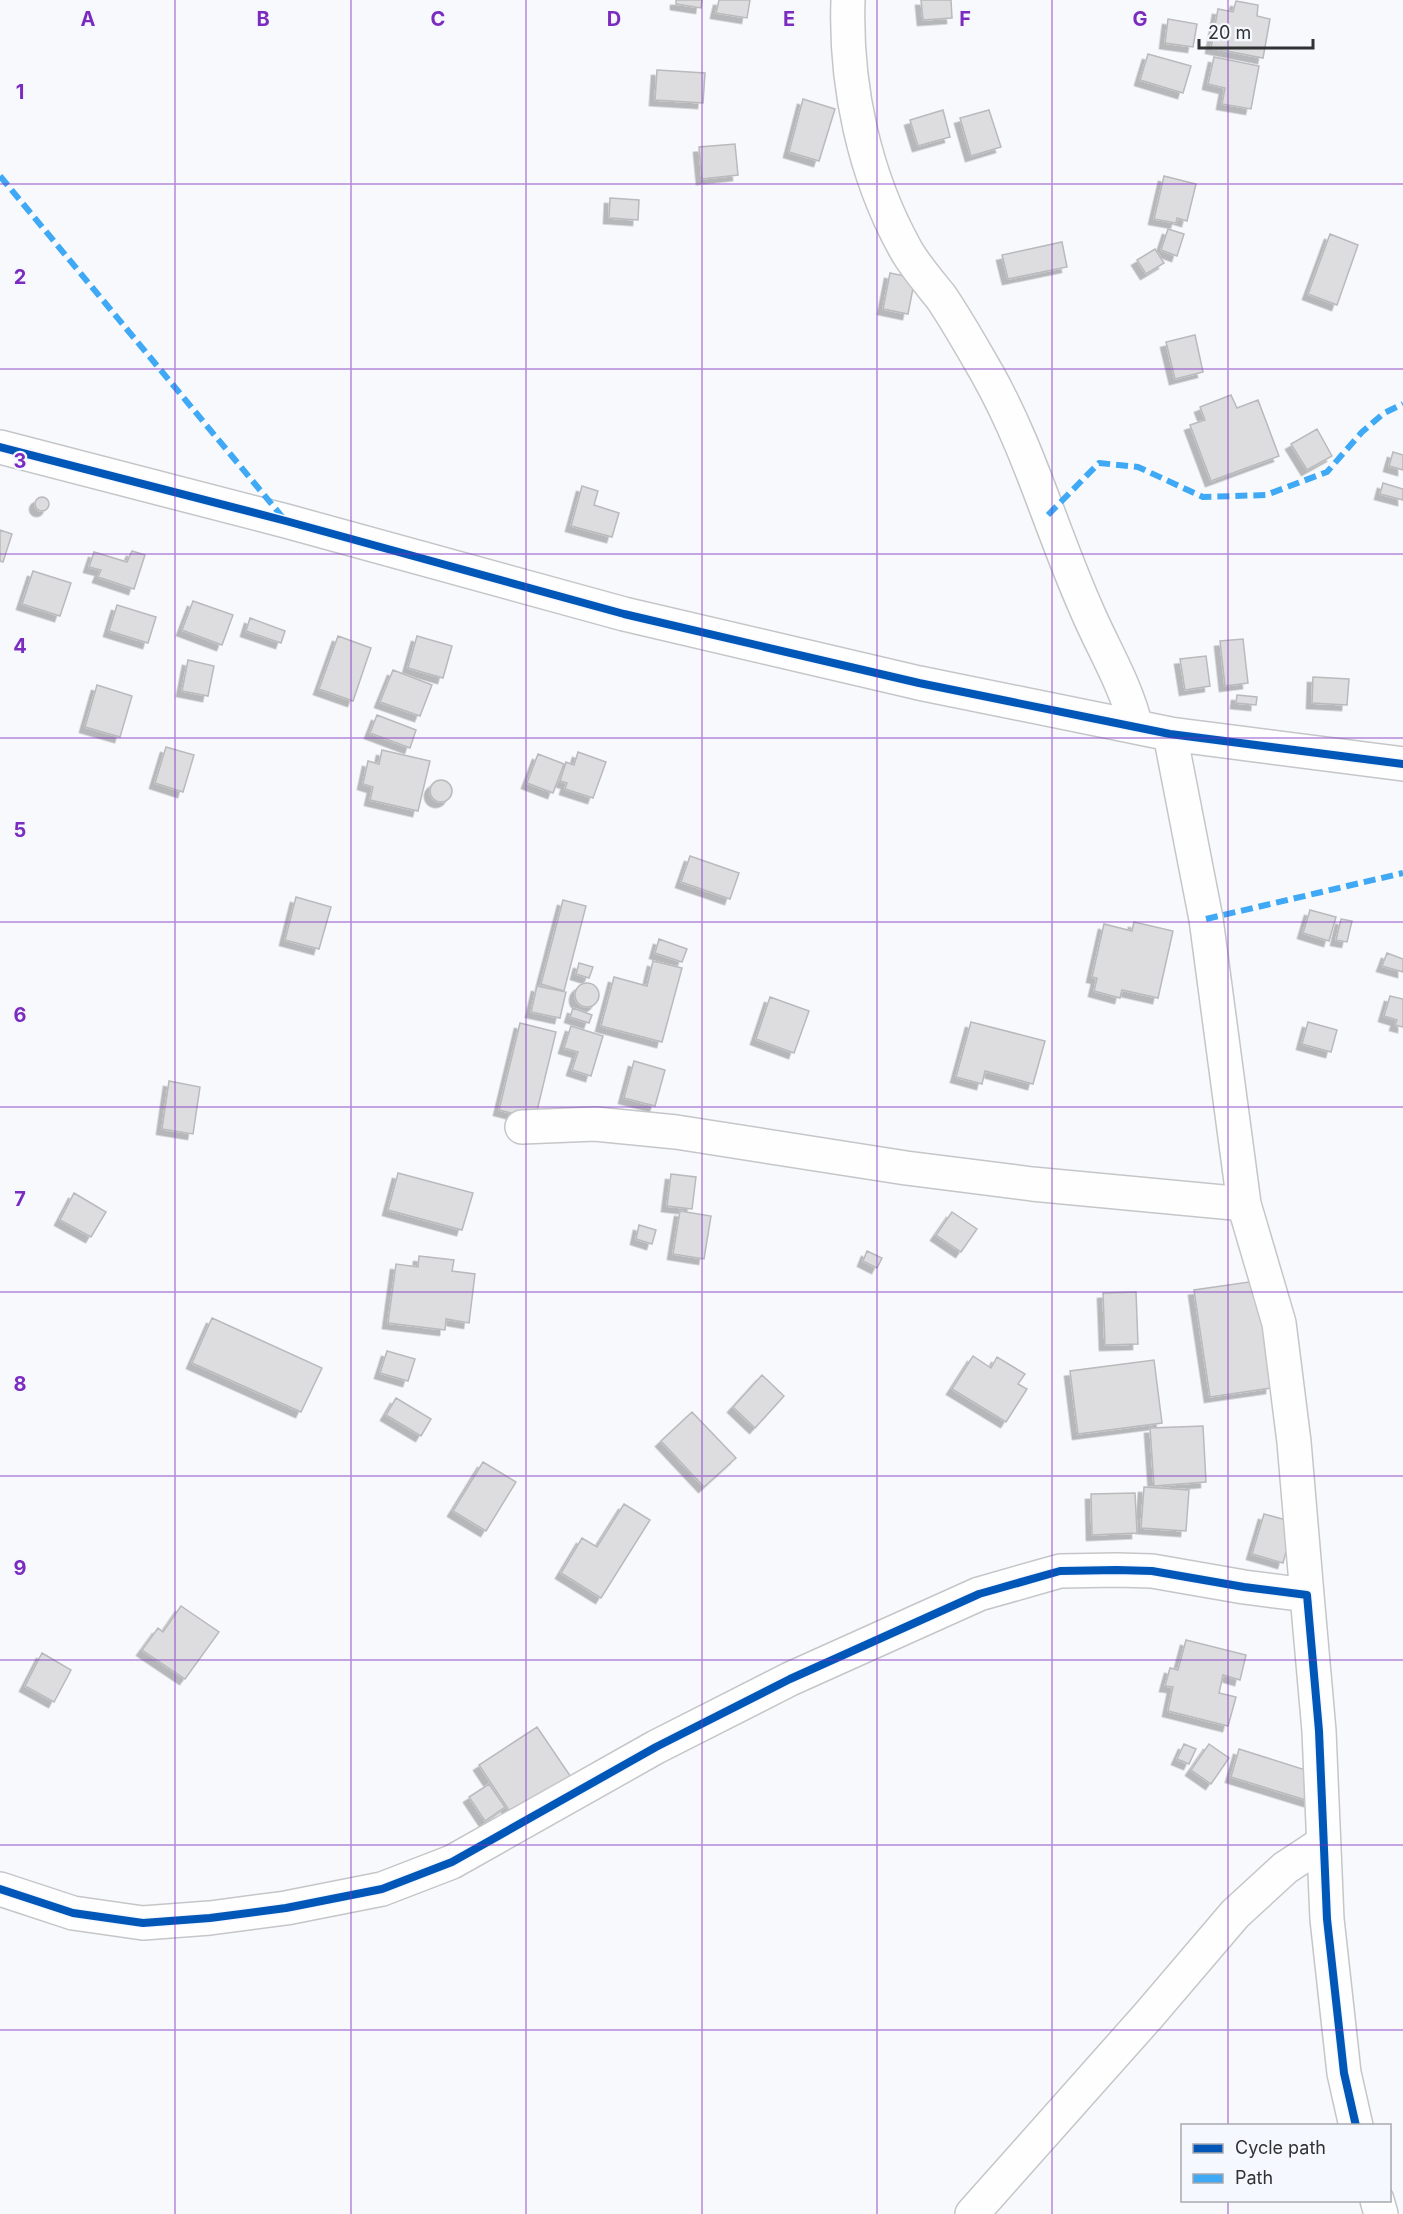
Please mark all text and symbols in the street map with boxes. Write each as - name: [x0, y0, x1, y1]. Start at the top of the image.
- text: A: [81, 7, 96, 31]
- text: B: [256, 7, 270, 31]
- text: C: [431, 7, 445, 31]
- text: D: [607, 7, 621, 31]
- text: E: [783, 7, 795, 31]
- text: F: [959, 7, 971, 31]
- text: G: [1132, 7, 1148, 31]
- scale bar: [1199, 12, 1313, 50]
- text: 20 m: [1208, 22, 1251, 43]
- text: 1: [16, 80, 24, 104]
- text: 2: [14, 265, 26, 289]
- text: 3: [14, 449, 26, 473]
- text: 4: [13, 634, 27, 658]
- text: 5: [14, 818, 26, 842]
- text: 6: [14, 1003, 27, 1027]
- text: 7: [14, 1187, 26, 1211]
- text: 8: [13, 1372, 27, 1396]
- text: 9: [14, 1556, 27, 1580]
- legend: [1181, 2124, 1391, 2202]
- text: Cycle path: [1235, 2137, 1326, 2158]
- text: Path: [1235, 2167, 1273, 2188]

